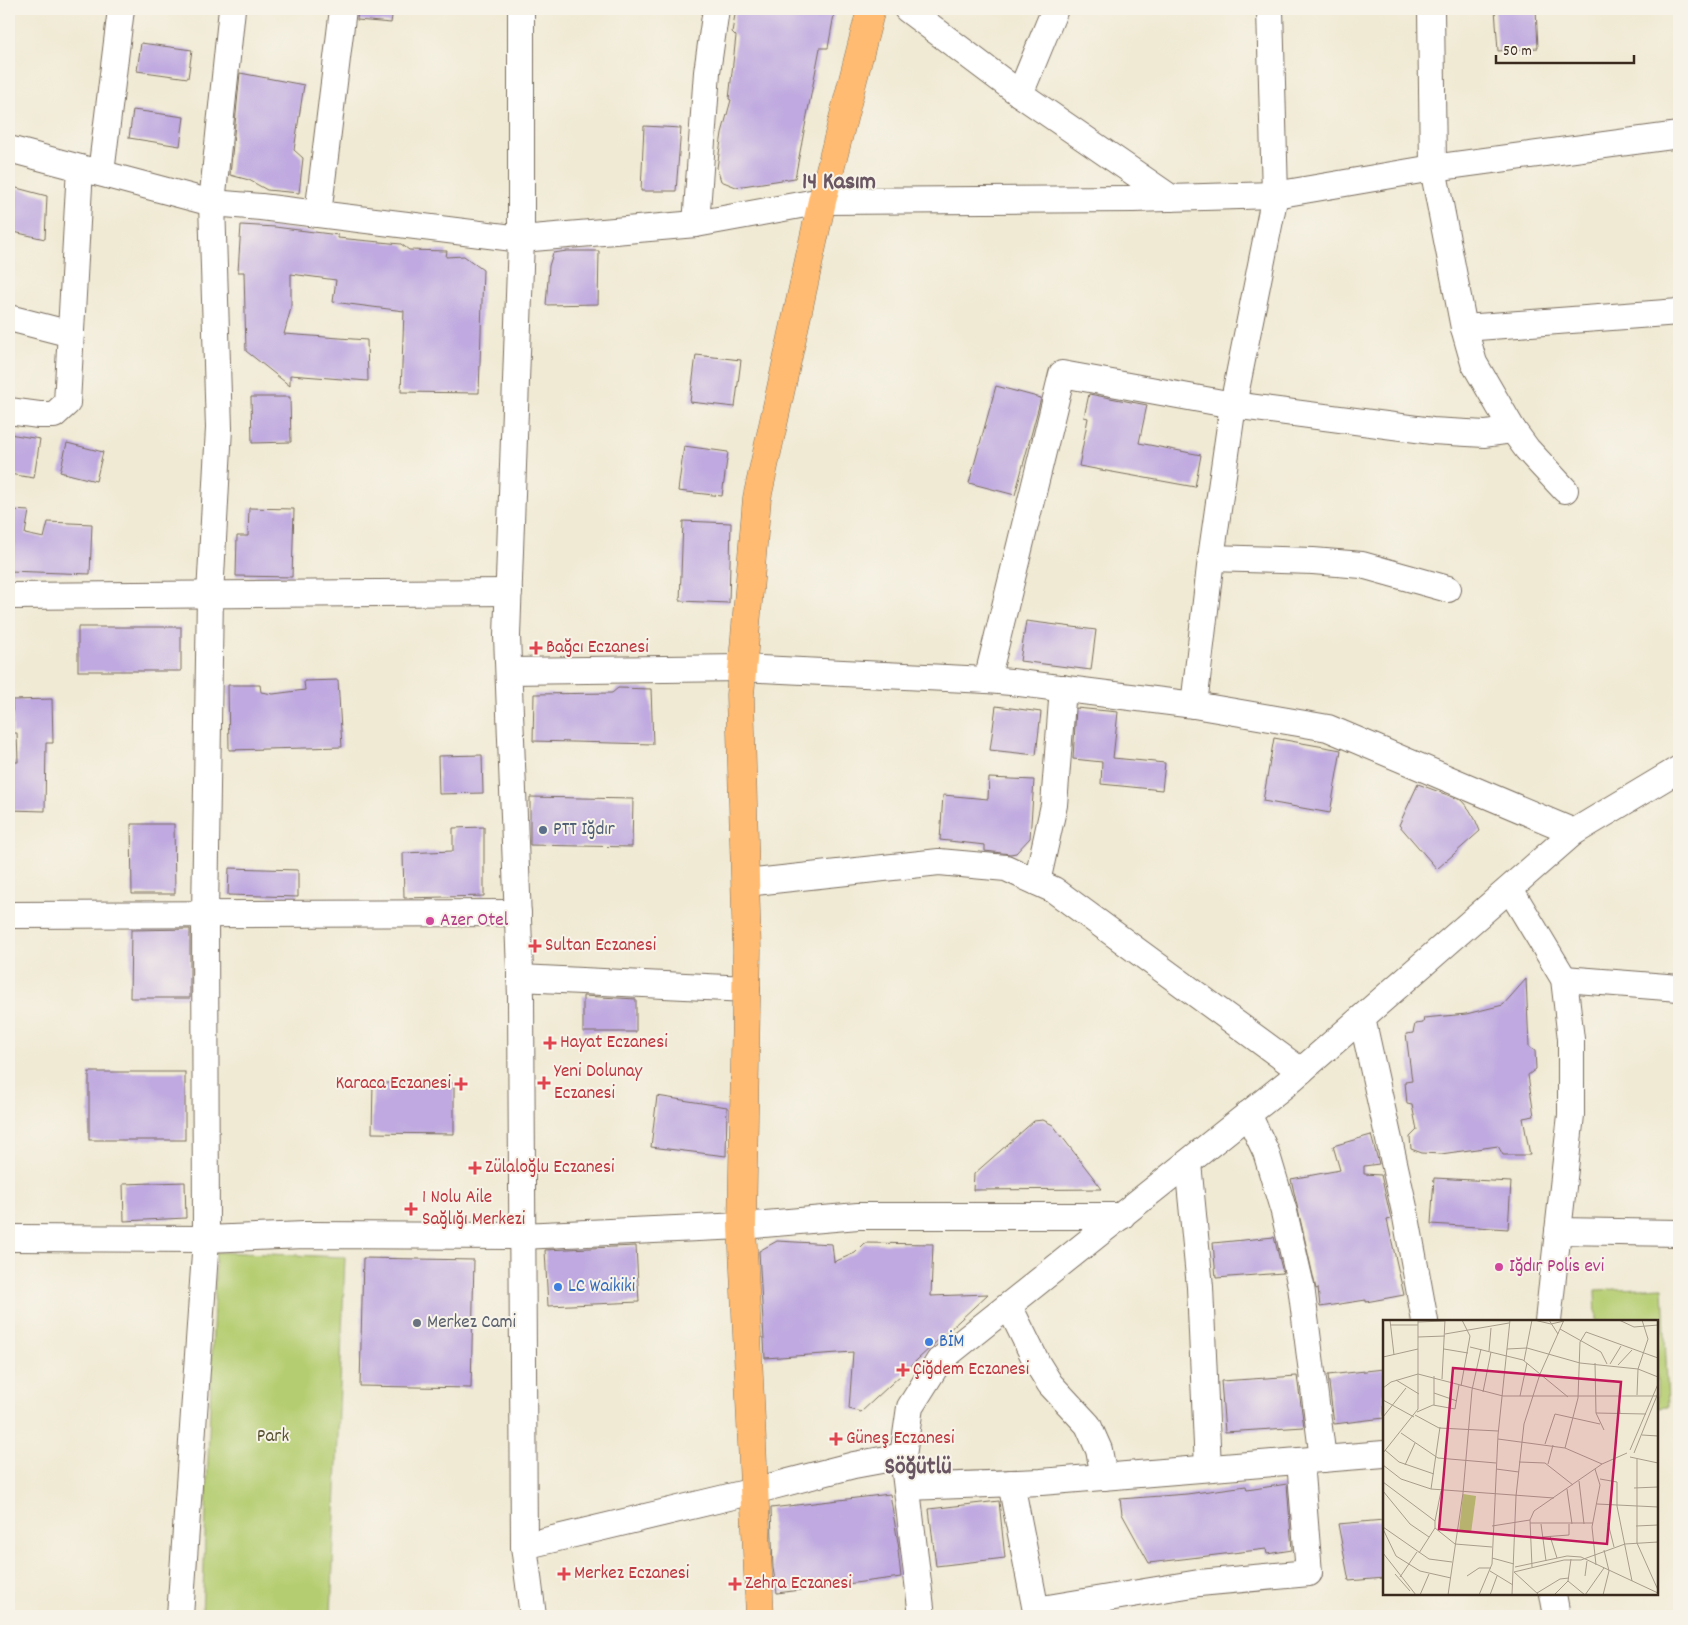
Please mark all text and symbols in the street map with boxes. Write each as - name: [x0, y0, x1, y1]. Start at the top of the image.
- scale bar: [1496, 32, 1633, 64]
- text: 50 m: [1503, 41, 1532, 63]
- district label: 14 Kasım: [802, 166, 876, 200]
- place label: Bağcı Eczanesi: [546, 635, 649, 662]
- marker: Bağcı Eczanesi: [530, 642, 542, 654]
- place label: PTT Iğdır: [553, 817, 615, 844]
- marker: PTT Iğdır: [537, 824, 549, 836]
- place label: Azer Otel: [440, 908, 509, 935]
- marker: Azer Otel: [424, 915, 436, 927]
- place label: Sultan Eczanesi: [545, 933, 657, 960]
- marker: Sultan Eczanesi: [529, 940, 541, 952]
- place label: Hayat Eczanesi: [560, 1030, 668, 1057]
- marker: Hayat Eczanesi: [544, 1037, 556, 1049]
- place label: Yeni Dolunay Eczanesi: [554, 1059, 643, 1108]
- place label: Karaca Eczanesi: [335, 1071, 452, 1098]
- marker: Yeni Dolunay Eczanesi: [538, 1077, 550, 1089]
- marker: Karaca Eczanesi: [455, 1078, 467, 1090]
- place label: Zülaloğlu Eczanesi: [485, 1155, 615, 1182]
- marker: Zülaloğlu Eczanesi: [469, 1162, 481, 1174]
- place label: 1 Nolu Aile Sağlığı Merkezi: [422, 1185, 526, 1234]
- marker: 1 Nolu Aile Sağlığı Merkezi: [404, 1202, 418, 1216]
- place label: Iğdır Polis evi: [1509, 1254, 1605, 1281]
- marker: Iğdır Polis evi: [1493, 1261, 1505, 1273]
- place label: LC Waikiki: [568, 1274, 636, 1301]
- marker: LC Waikiki: [552, 1281, 564, 1293]
- place label: Merkez Cami: [427, 1310, 517, 1337]
- marker: Merkez Cami: [411, 1317, 423, 1329]
- inset map: [1383, 1320, 1658, 1595]
- place label: BİM: [939, 1329, 964, 1356]
- marker: BİM: [923, 1336, 935, 1348]
- place label: Çiğdem Eczanesi: [913, 1357, 1030, 1384]
- marker: Çiğdem Eczanesi: [897, 1364, 909, 1376]
- park label: Park: [257, 1424, 289, 1451]
- place label: Güneş Eczanesi: [846, 1426, 955, 1453]
- marker: Güneş Eczanesi: [830, 1433, 842, 1445]
- district label: Söğütlü: [884, 1451, 952, 1485]
- place label: Merkez Eczanesi: [574, 1561, 690, 1588]
- marker: Merkez Eczanesi: [558, 1568, 570, 1580]
- place label: Zehra Eczanesi: [745, 1571, 852, 1598]
- marker: Zehra Eczanesi: [729, 1578, 741, 1590]

